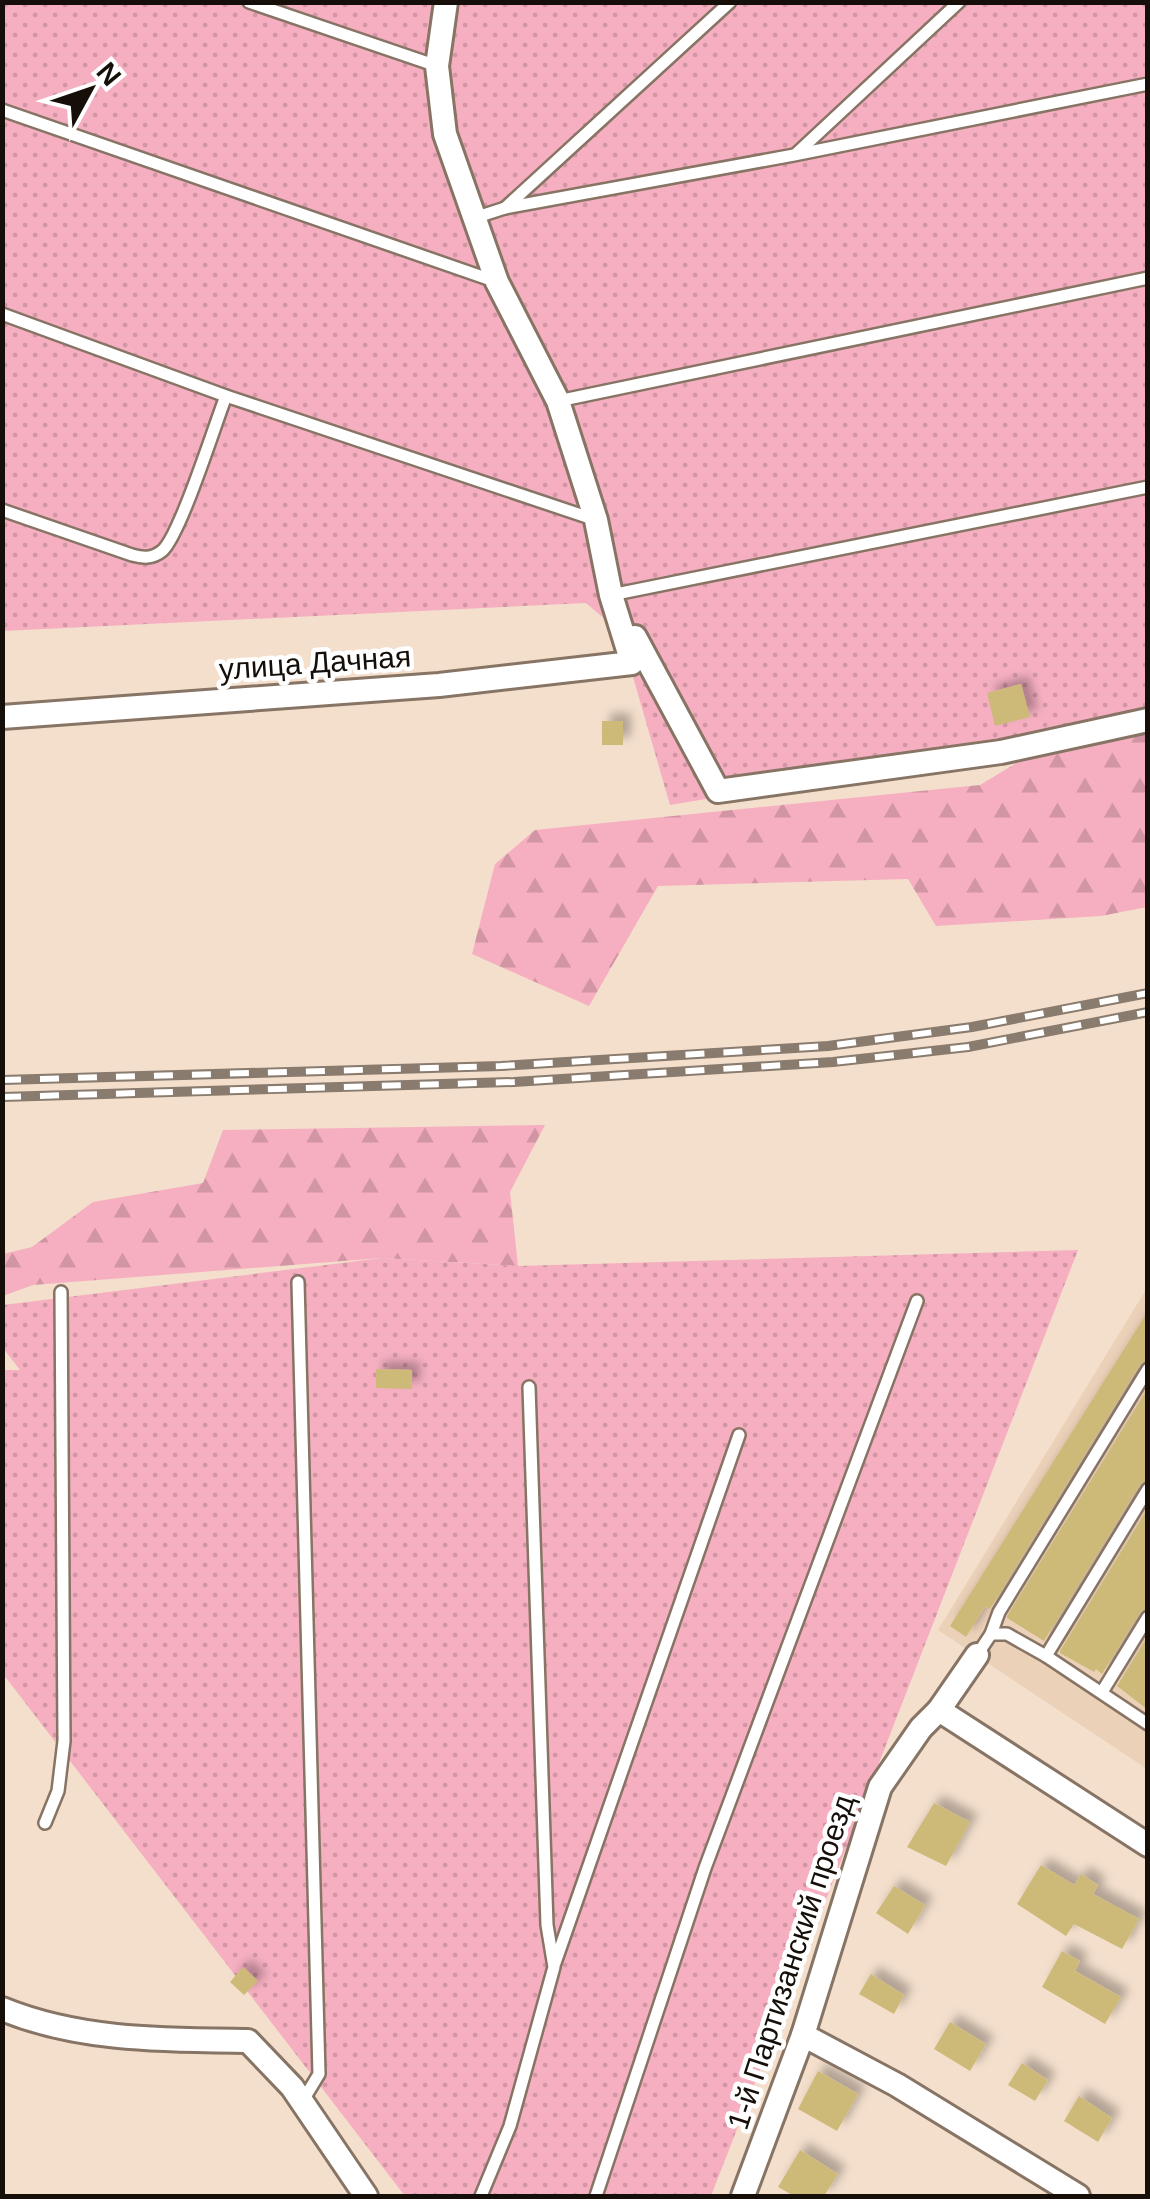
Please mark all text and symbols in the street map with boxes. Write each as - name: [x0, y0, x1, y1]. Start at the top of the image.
- north arrow: [40, 40, 140, 140]
- text: N: [90, 57, 127, 92]
- street label: улица Дачная: [218, 639, 412, 686]
- street label: 1-й Партизанский проезд: [721, 1790, 860, 2133]

